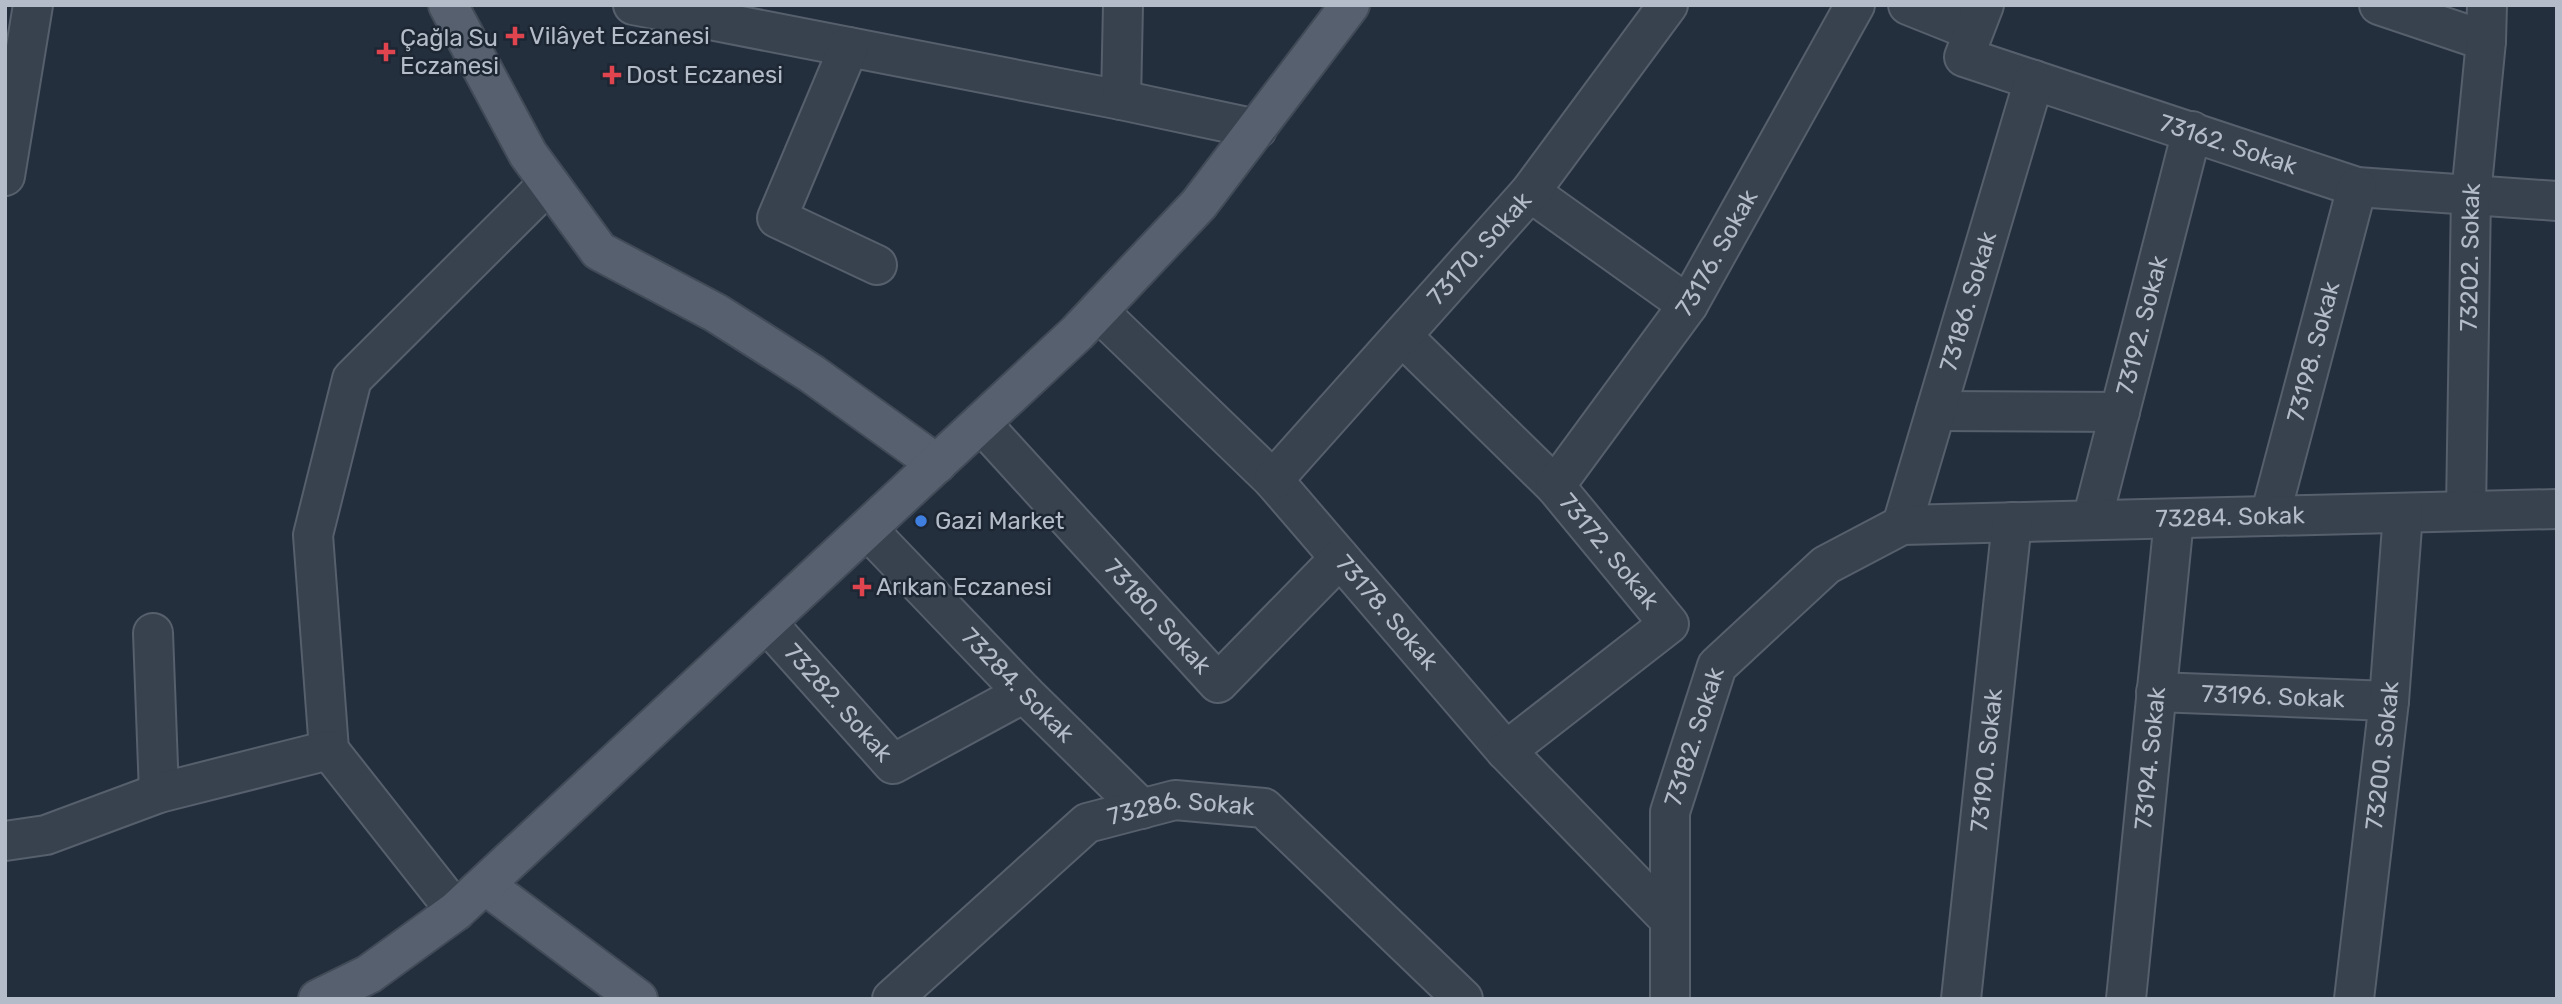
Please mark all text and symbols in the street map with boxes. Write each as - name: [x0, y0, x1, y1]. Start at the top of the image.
- place label: Vilâyet Eczanesi: [529, 22, 710, 50]
- place label: Çağla Su Eczanesi: [400, 24, 499, 80]
- marker: Vilâyet Eczanesi: [507, 28, 523, 44]
- marker: Çağla Su Eczanesi: [378, 44, 394, 60]
- place label: Dost Eczanesi: [626, 61, 783, 89]
- marker: Dost Eczanesi: [604, 67, 620, 83]
- street label: 73162. Sokak: [2156, 109, 2301, 180]
- street label: 73202. Sokak: [2455, 181, 2486, 332]
- street label: 73176. Sokak: [1670, 184, 1764, 322]
- street label: 73170. Sokak: [1422, 186, 1538, 311]
- street label: 73186. Sokak: [1934, 228, 2002, 375]
- street label: 73192. Sokak: [2111, 252, 2174, 398]
- street label: 73198. Sokak: [2281, 278, 2346, 425]
- street label: 73172. Sokak: [1553, 488, 1665, 615]
- street label: 73284. Sokak: [2155, 501, 2306, 533]
- place label: Gazi Market: [935, 507, 1064, 535]
- marker: Gazi Market: [913, 513, 929, 529]
- street label: 73178. Sokak: [1330, 549, 1444, 676]
- street label: 73180. Sokak: [1098, 554, 1217, 680]
- place label: Arıkan Eczanesi: [876, 573, 1052, 601]
- marker: Arıkan Eczanesi: [854, 579, 870, 595]
- street label: 73284. Sokak: [955, 622, 1080, 749]
- street label: 73282. Sokak: [778, 638, 899, 768]
- street label: 73182. Sokak: [1659, 663, 1730, 810]
- street label: 73196. Sokak: [2201, 680, 2346, 713]
- street label: 73200. Sokak: [2360, 680, 2404, 832]
- street label: 73194. Sokak: [2129, 685, 2171, 831]
- street label: 73190. Sokak: [1965, 687, 2008, 834]
- street label: 73286. Sokak: [1105, 786, 1256, 831]

